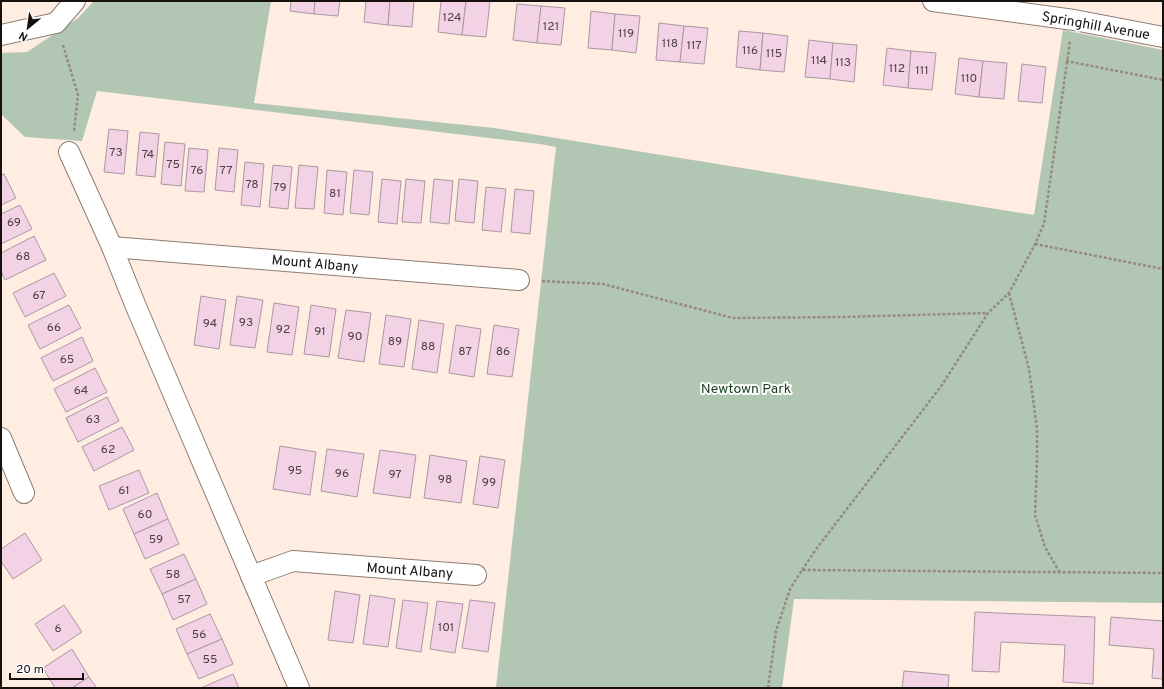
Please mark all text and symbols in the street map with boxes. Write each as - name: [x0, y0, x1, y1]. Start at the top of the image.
- north arrow: [8, 8, 48, 48]
- street label: Springhill Avenue: [1040, 9, 1151, 44]
- house number: 124: [442, 10, 462, 26]
- house number: 121: [543, 19, 559, 35]
- house number: 119: [618, 26, 634, 42]
- text: N: [17, 28, 30, 44]
- house number: 118: [662, 36, 678, 52]
- house number: 117: [686, 38, 702, 54]
- house number: 116: [742, 43, 758, 59]
- house number: 115: [766, 46, 782, 62]
- house number: 114: [811, 53, 827, 69]
- house number: 113: [835, 55, 851, 71]
- house number: 112: [889, 61, 905, 77]
- house number: 111: [915, 63, 929, 79]
- house number: 110: [961, 71, 977, 87]
- house number: 73: [109, 145, 123, 161]
- house number: 74: [142, 147, 154, 163]
- house number: 75: [166, 157, 180, 173]
- house number: 76: [191, 163, 203, 179]
- house number: 77: [220, 163, 232, 179]
- house number: 78: [245, 177, 259, 193]
- house number: 79: [273, 180, 287, 196]
- house number: 81: [329, 186, 341, 202]
- house number: 69: [7, 215, 21, 231]
- house number: 68: [16, 249, 30, 265]
- street label: Mount Albany: [271, 252, 359, 277]
- house number: 67: [32, 288, 46, 304]
- house number: 93: [239, 315, 253, 331]
- house number: 94: [203, 316, 217, 332]
- house number: 66: [47, 320, 61, 336]
- house number: 92: [276, 322, 290, 338]
- house number: 91: [314, 324, 326, 340]
- house number: 90: [348, 329, 362, 345]
- house number: 89: [388, 334, 402, 350]
- house number: 88: [421, 339, 435, 355]
- house number: 87: [458, 344, 472, 360]
- house number: 86: [496, 344, 510, 360]
- house number: 65: [60, 352, 74, 368]
- park label: Newtown Park: [701, 381, 791, 398]
- house number: 64: [74, 383, 88, 399]
- house number: 63: [86, 412, 100, 428]
- house number: 62: [101, 442, 115, 458]
- house number: 95: [288, 463, 302, 479]
- house number: 96: [335, 466, 349, 482]
- house number: 97: [388, 467, 402, 483]
- house number: 98: [438, 472, 452, 488]
- house number: 99: [482, 475, 496, 491]
- house number: 61: [118, 483, 130, 499]
- house number: 60: [138, 507, 152, 523]
- house number: 59: [149, 532, 163, 548]
- street label: Mount Albany: [366, 560, 454, 583]
- house number: 58: [166, 567, 180, 583]
- house number: 57: [177, 592, 191, 608]
- house number: 101: [438, 620, 454, 636]
- house number: 6: [54, 621, 62, 637]
- house number: 56: [192, 627, 206, 643]
- house number: 55: [203, 652, 217, 668]
- scale bar: [10, 655, 83, 681]
- text: 20 m: [16, 662, 44, 678]

